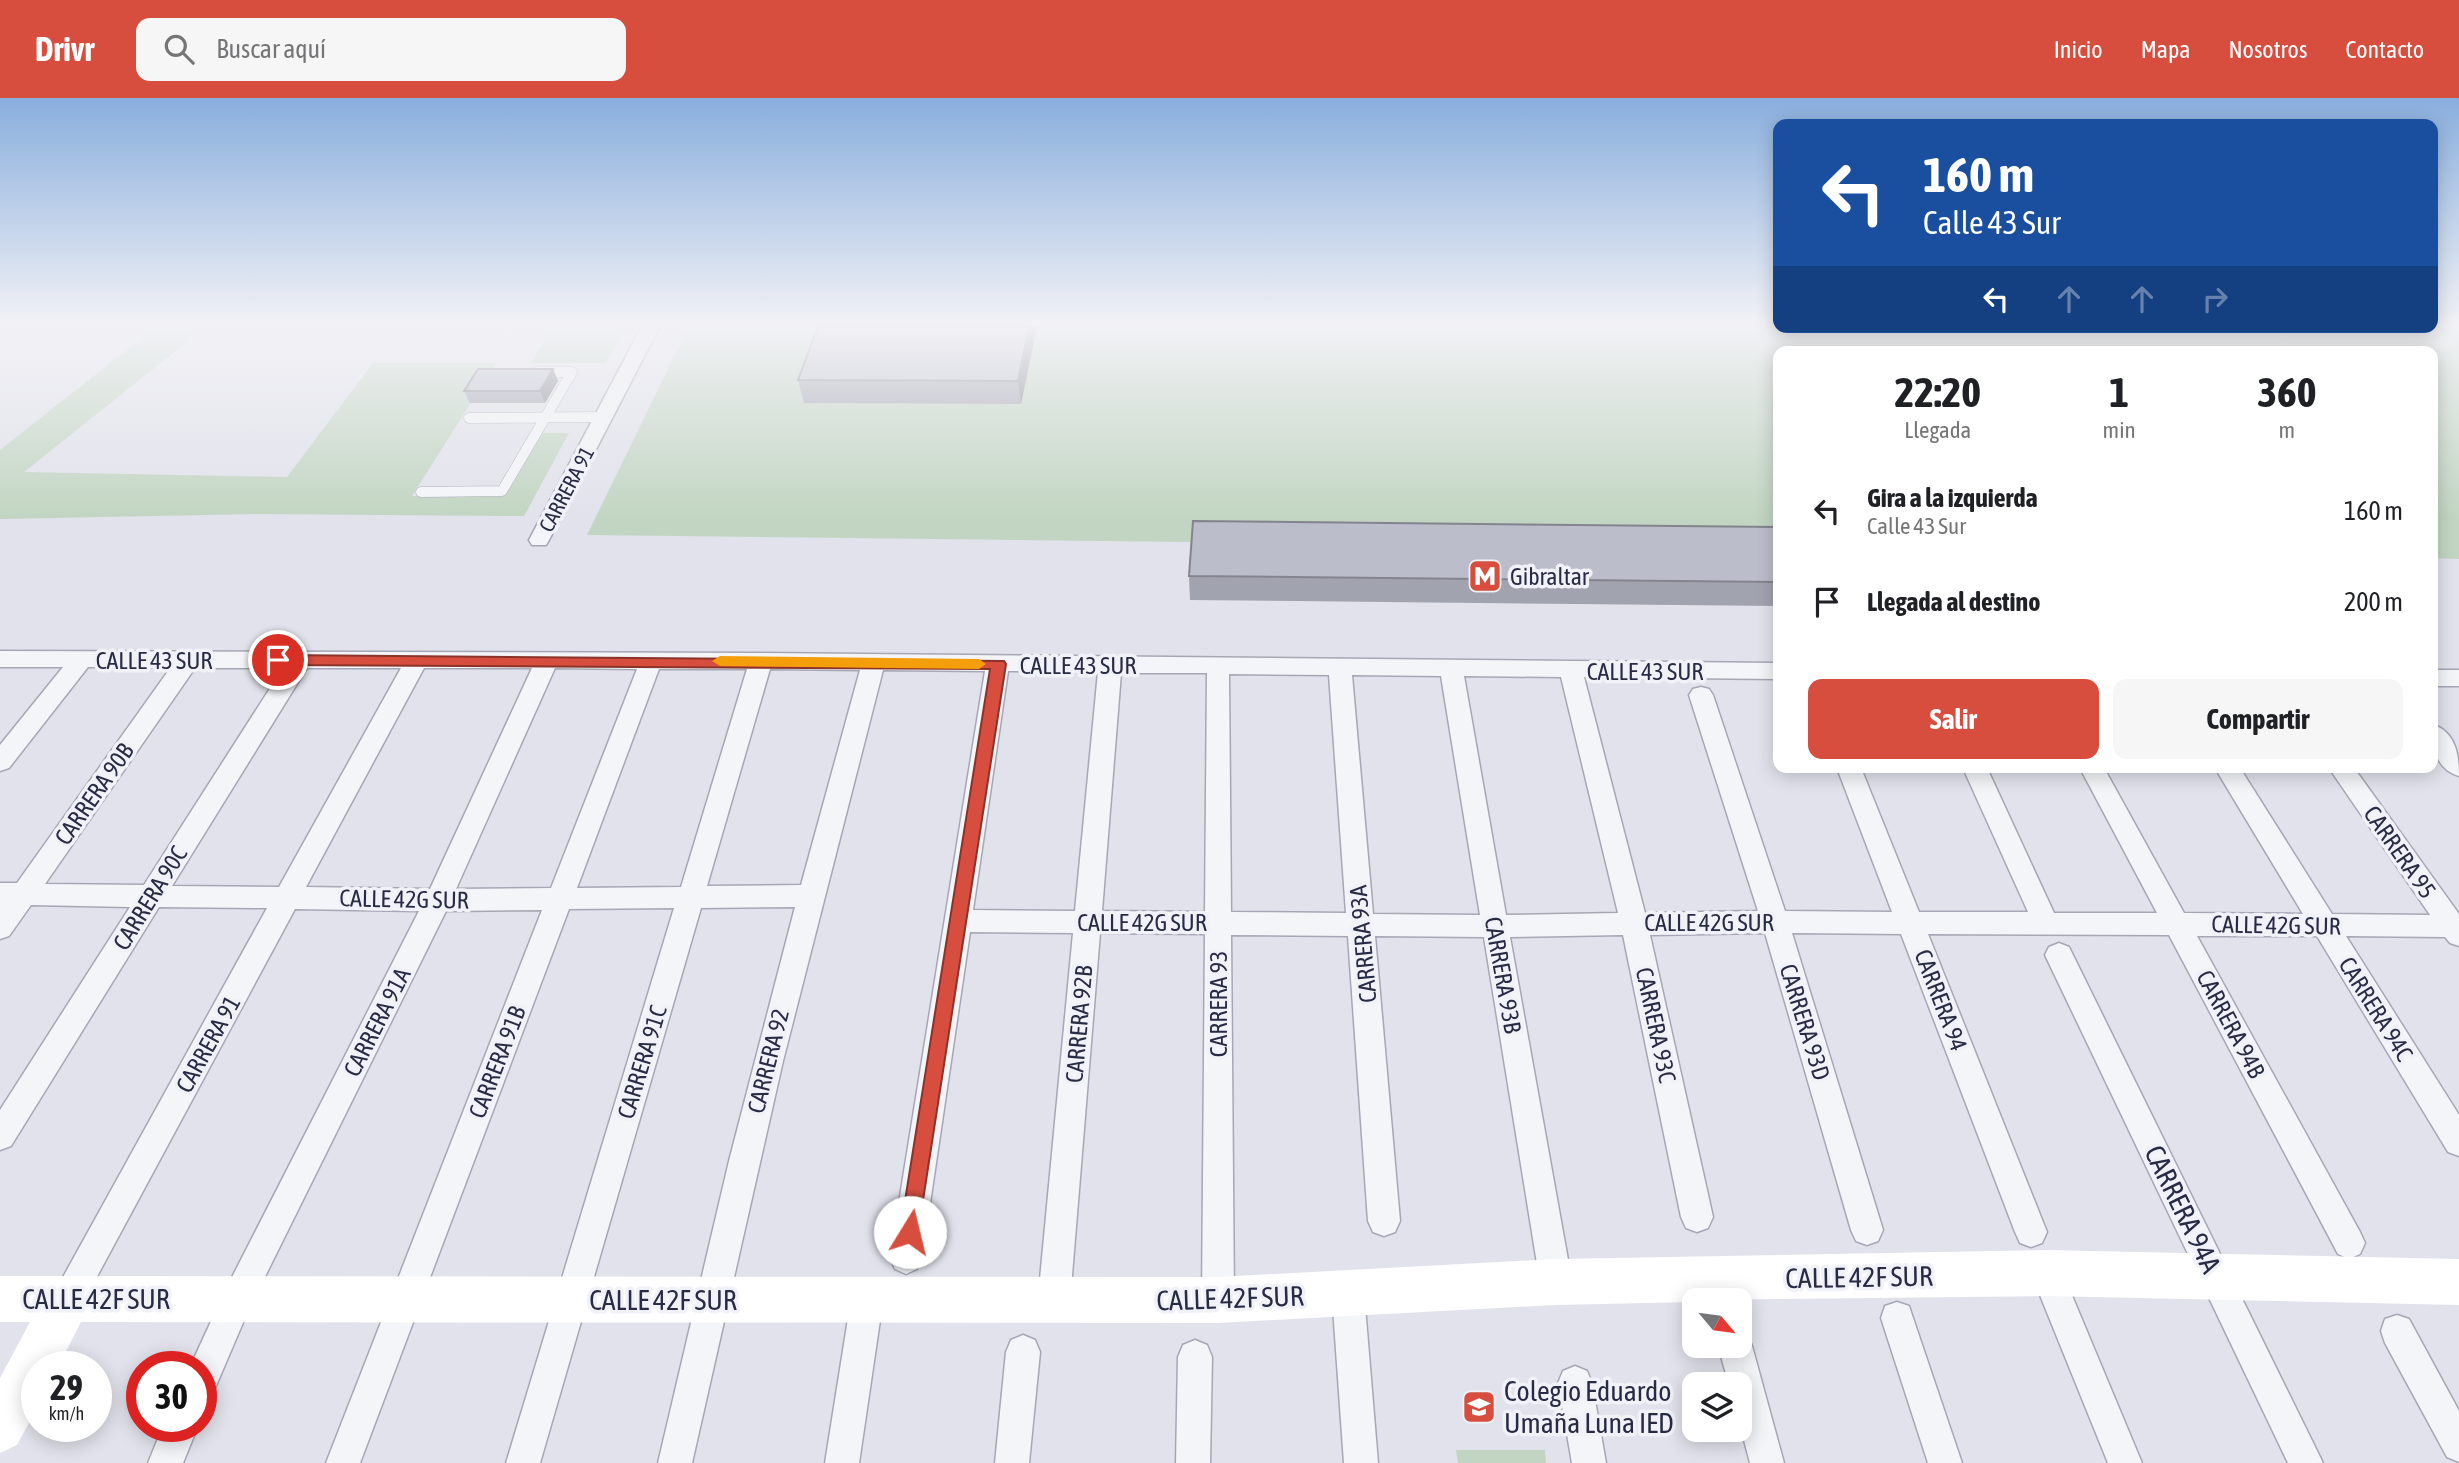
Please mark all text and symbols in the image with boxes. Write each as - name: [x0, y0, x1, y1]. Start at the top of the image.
- search box: [136, 18, 626, 81]
- text: Drivr: [35, 30, 94, 68]
- icon: search: [160, 30, 198, 68]
- text: Buscar aquí: [216, 34, 326, 64]
- text: Inicio: [2054, 36, 2103, 63]
- text: Mapa: [2141, 36, 2190, 63]
- text: Nosotros: [2228, 36, 2307, 63]
- text: Contacto: [2345, 36, 2424, 63]
- text: 160 m: [1923, 146, 2034, 202]
- icon: left: [1808, 147, 1899, 238]
- text: Calle 43 Sur: [1923, 204, 2061, 241]
- icon: left: [1977, 280, 2015, 318]
- icon: ahead: [2050, 280, 2088, 318]
- icon: ahead: [2123, 280, 2161, 318]
- icon: right: [2196, 280, 2234, 318]
- text: 22:20: [1895, 368, 1981, 416]
- text: 1: [2109, 368, 2129, 416]
- text: 360: [2257, 368, 2316, 416]
- text: Llegada: [1904, 417, 1971, 443]
- text: min: [2103, 417, 2136, 443]
- text: m: [2279, 417, 2295, 443]
- street label: CARRERA 91: [534, 442, 598, 536]
- text: Gira a la izquierda: [1867, 483, 2038, 513]
- icon: left: [1808, 492, 1846, 530]
- text: 160 m: [2344, 496, 2403, 526]
- text: Calle 43 Sur: [1867, 513, 1966, 539]
- metro station icon: Gibraltar: [1466, 557, 1504, 595]
- place label: Gibraltar: [1510, 563, 1590, 590]
- icon: arrive: [1808, 583, 1846, 621]
- text: Llegada al destino: [1867, 587, 2040, 617]
- text: 200 m: [2344, 587, 2403, 617]
- pin: [248, 630, 308, 690]
- icon: arrive: [259, 641, 297, 679]
- street label: CALLE 43 SUR: [96, 647, 212, 674]
- street label: CALLE 43 SUR: [1020, 652, 1136, 679]
- street label: CALLE 43 SUR: [1587, 658, 1703, 685]
- button: Salir: [1808, 679, 2099, 759]
- button: Compartir: [2113, 679, 2403, 759]
- street label: CARRERA 90B: [49, 738, 139, 850]
- street label: CARRERA 95: [2358, 801, 2442, 903]
- street label: CARRERA 90C: [107, 841, 193, 955]
- street label: CALLE 42G SUR: [339, 884, 469, 914]
- street label: CARRERA 93A: [1344, 884, 1382, 1004]
- street label: CALLE 42G SUR: [1077, 909, 1207, 936]
- street label: CALLE 42G SUR: [1644, 909, 1774, 936]
- street label: CALLE 42G SUR: [2211, 910, 2341, 940]
- street label: CARRERA 93B: [1479, 915, 1527, 1036]
- street label: CARRERA 94: [1909, 945, 1973, 1055]
- street label: CARRERA 93: [1205, 951, 1232, 1057]
- street label: CARRERA 94C: [2333, 952, 2419, 1066]
- street label: CARRERA 93D: [1775, 961, 1835, 1083]
- street label: CARRERA 91A: [338, 963, 416, 1081]
- street label: CARRERA 92B: [1060, 964, 1098, 1084]
- street label: CARRERA 93C: [1631, 965, 1681, 1085]
- street label: CARRERA 94B: [2191, 966, 2271, 1083]
- street label: CARRERA 91: [170, 991, 246, 1097]
- street label: CARRERA 91B: [463, 1002, 531, 1122]
- street label: CARRERA 91C: [612, 1002, 672, 1122]
- street label: CARRERA 92: [742, 1006, 794, 1116]
- street label: CARRERA 94A: [2138, 1140, 2228, 1278]
- position arrow: [873, 1195, 947, 1269]
- street label: CALLE 42F SUR: [1785, 1260, 1933, 1294]
- street label: CALLE 42F SUR: [1156, 1279, 1304, 1317]
- street label: CALLE 42F SUR: [22, 1283, 170, 1315]
- street label: CALLE 42F SUR: [589, 1284, 737, 1316]
- north arrow: [1682, 1288, 1752, 1358]
- map controls: [1682, 1288, 1752, 1442]
- speed limit sign: 30: [126, 1351, 217, 1442]
- text: 29: [50, 1367, 83, 1407]
- button: layers: [1682, 1372, 1752, 1442]
- place label: Colegio Eduardo Umaña Luna IED: [1504, 1375, 1674, 1439]
- school or university icon: Colegio Eduardo Umaña Luna IED: [1460, 1388, 1498, 1426]
- text: km/h: [49, 1403, 84, 1424]

